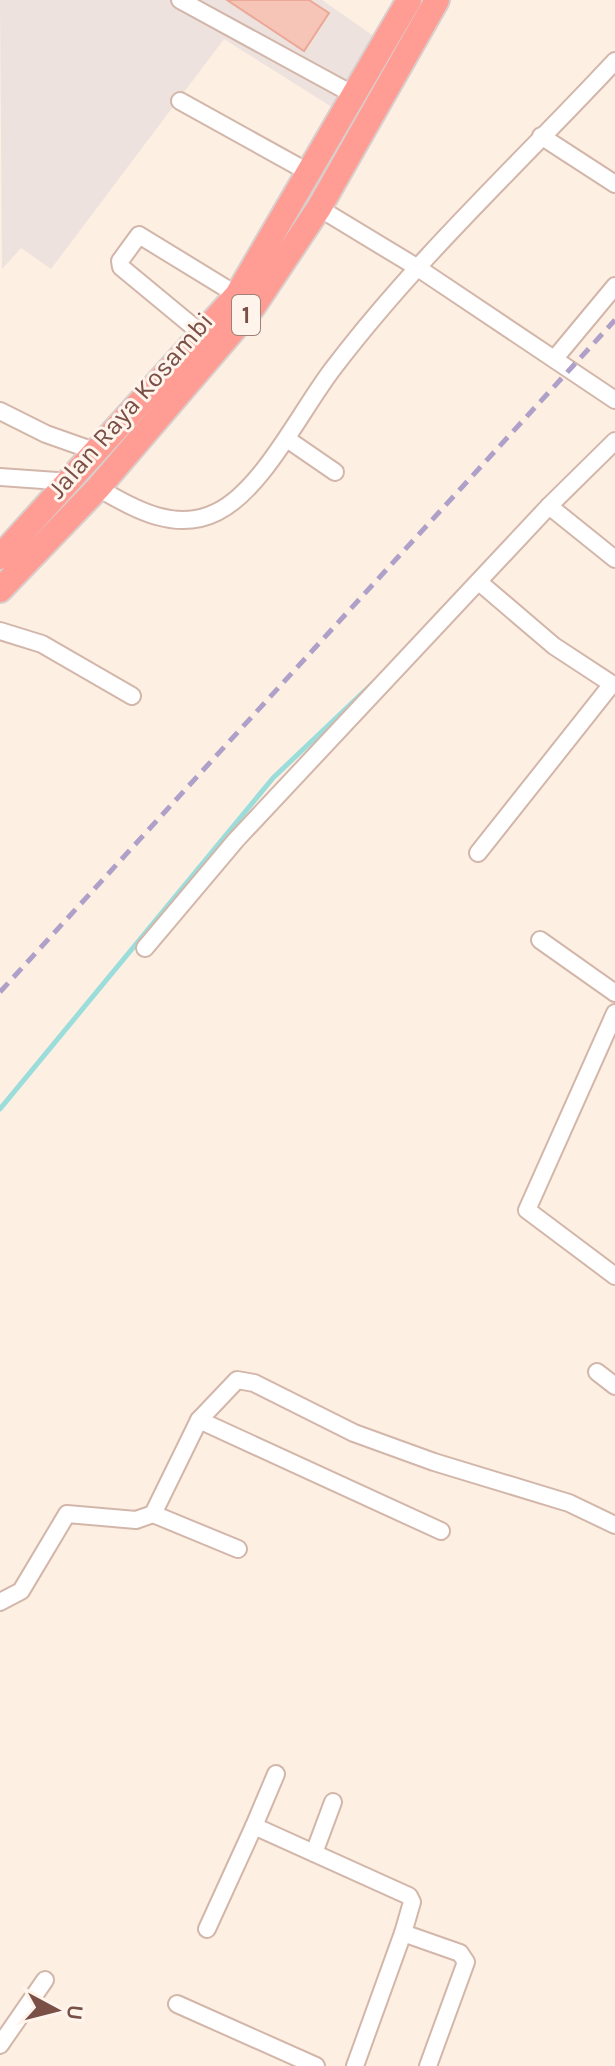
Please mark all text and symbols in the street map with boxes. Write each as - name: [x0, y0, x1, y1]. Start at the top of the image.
- road number: 1: [232, 295, 260, 335]
- street label: Jalan Raya Kosambi: [41, 306, 220, 505]
- north arrow: [16, 1970, 96, 2050]
- text: U: [61, 2003, 89, 2021]

